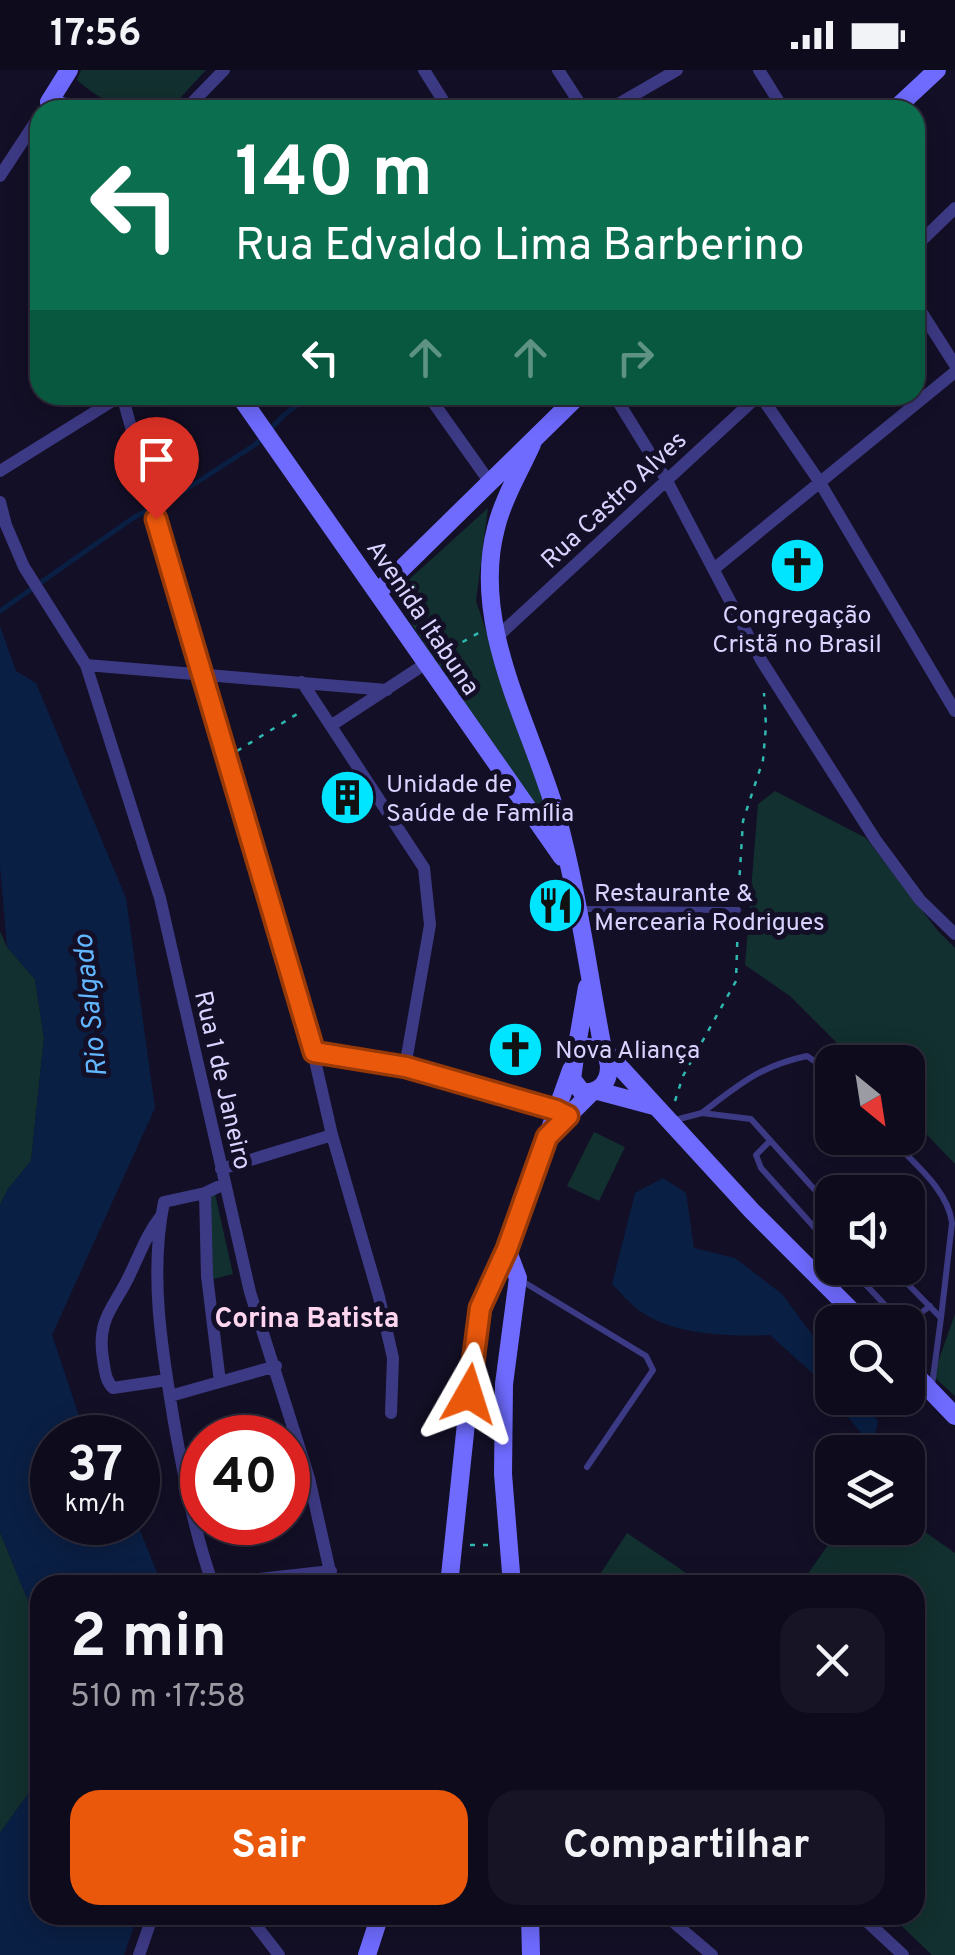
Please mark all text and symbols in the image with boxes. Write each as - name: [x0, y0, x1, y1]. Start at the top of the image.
- text: 17:56: [50, 11, 141, 60]
- text: 140 m: [235, 132, 433, 221]
- icon: left: [70, 140, 200, 270]
- text: Rua Edvaldo Lima Barberino: [235, 219, 805, 276]
- icon: left: [293, 330, 348, 385]
- icon: ahead: [398, 330, 453, 385]
- icon: ahead: [503, 330, 558, 385]
- icon: right: [608, 330, 663, 385]
- pin: [114, 417, 199, 520]
- street label: Rua Castro Alves: [535, 425, 695, 577]
- icon: arrive: [129, 432, 184, 487]
- street label: Avenida Itabuna: [358, 535, 485, 703]
- church icon: Congregação Cristã no Brasil: [767, 535, 827, 595]
- place label: Congregação Cristã no Brasil: [712, 601, 882, 662]
- building icon: Unidade de Saúde de Família: [317, 767, 377, 827]
- place label: Unidade de Saúde de Família: [386, 770, 574, 831]
- restaurant icon: Restaurante & Mercearia Rodrigues: [525, 876, 585, 936]
- place label: Restaurante & Mercearia Rodrigues: [594, 879, 825, 940]
- water label: Rio Salgado: [67, 932, 117, 1079]
- street label: Rua 1 de Janeiro: [185, 988, 257, 1173]
- church icon: Nova Aliança: [486, 1019, 546, 1079]
- place label: Nova Aliança: [555, 1036, 700, 1068]
- north arrow: [815, 1045, 925, 1155]
- map controls: [815, 1045, 925, 1545]
- button: sound: [815, 1175, 925, 1285]
- district label: Corina Batista: [215, 1302, 399, 1338]
- button: search: [815, 1305, 925, 1415]
- position arrow: [417, 1342, 521, 1446]
- speed limit sign: 40: [180, 1415, 310, 1545]
- button: layers: [815, 1435, 925, 1545]
- text: 37: [67, 1436, 123, 1499]
- text: km/h: [65, 1489, 125, 1521]
- text: 2 min: [70, 1602, 227, 1678]
- button: close: [780, 1608, 885, 1713]
- text: 510 m · 17:58: [70, 1678, 246, 1718]
- button: Sair: [70, 1790, 468, 1905]
- button: Compartilhar: [488, 1790, 885, 1905]

